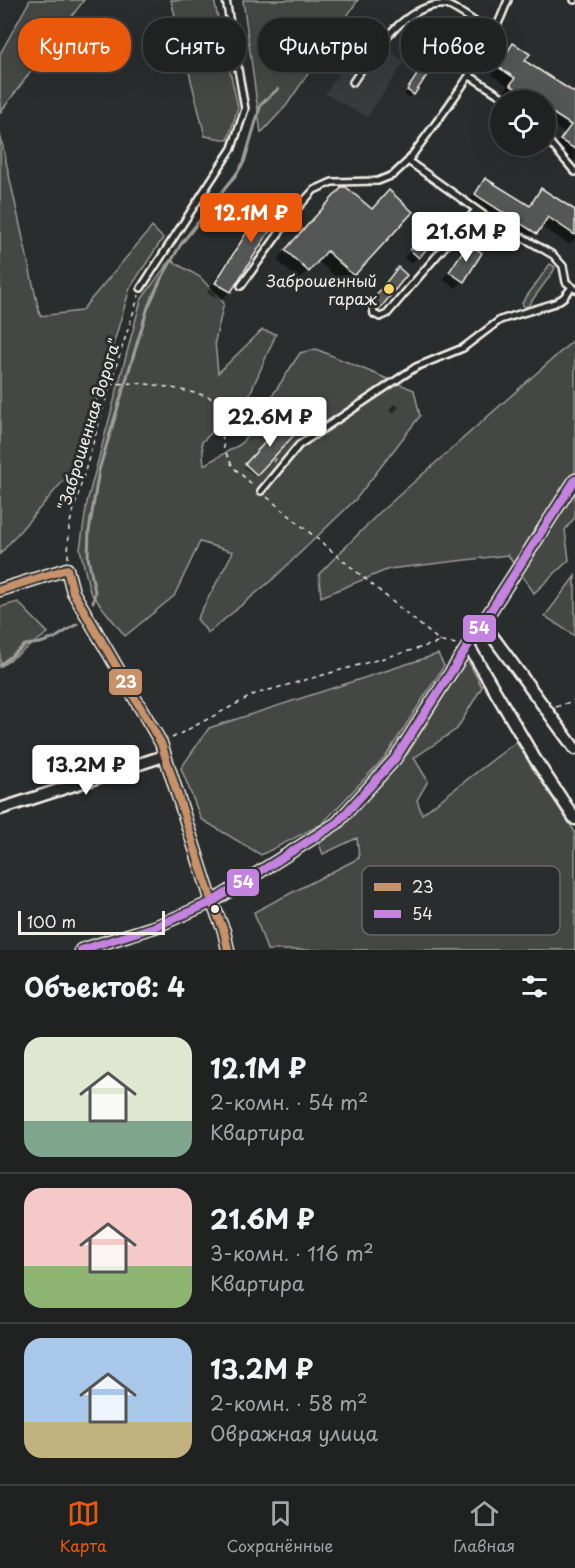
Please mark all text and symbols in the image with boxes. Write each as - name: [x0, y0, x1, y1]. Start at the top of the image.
- chip: Купить: [18, 18, 131, 72]
- chip: Снять: [143, 18, 246, 72]
- chip: Фильтры: [258, 18, 389, 72]
- chip: Новое: [401, 18, 506, 72]
- map controls: [490, 90, 556, 156]
- button: locate: [490, 90, 556, 156]
- pin: 12.1M ₽: [196, 193, 306, 244]
- text: 12.1M ₽: [214, 197, 288, 227]
- pin: 21.6M ₽: [411, 212, 521, 263]
- text: 21.6M ₽: [426, 216, 506, 246]
- place label: Заброшенный гараж: [266, 268, 377, 310]
- marker: Заброшенный гараж: [382, 282, 396, 296]
- street label: "Заброшенная дорога": [50, 335, 126, 513]
- pin: 22.6M ₽: [215, 397, 325, 448]
- text: 22.6M ₽: [228, 401, 312, 431]
- line badge: 54: [462, 614, 497, 643]
- text: 54: [468, 615, 490, 639]
- line badge: 23: [108, 668, 143, 696]
- text: 23: [115, 669, 137, 693]
- pin: 13.2M ₽: [31, 745, 141, 796]
- text: 13.2M ₽: [46, 749, 126, 779]
- legend: [362, 866, 560, 935]
- line badge: 54: [226, 868, 260, 897]
- text: 54: [232, 869, 254, 893]
- text: 23: [412, 874, 434, 898]
- text: 54: [412, 901, 433, 925]
- unlabelled marker: [209, 903, 221, 915]
- scale bar: [18, 908, 165, 935]
- text: 100 m: [27, 909, 76, 933]
- text: Объектов: 4: [24, 967, 185, 1006]
- icon: filters: [518, 970, 551, 1003]
- text: 12.1M ₽: [210, 1048, 306, 1087]
- icon: home: [72, 1061, 144, 1133]
- text: 2-комн. · 54 m²: [210, 1087, 368, 1117]
- text: Квартира: [210, 1117, 304, 1147]
- text: 21.6M ₽: [210, 1199, 314, 1238]
- icon: home: [72, 1212, 144, 1284]
- text: 3-комн. · 116 m²: [210, 1238, 374, 1268]
- text: Квартира: [210, 1268, 304, 1298]
- text: 13.2M ₽: [210, 1349, 313, 1388]
- icon: home: [72, 1362, 144, 1434]
- text: 2-комн. · 58 m²: [210, 1388, 368, 1418]
- text: Овражная улица: [210, 1418, 378, 1448]
- tab: Карта: [60, 1497, 107, 1557]
- tab: Сохранённые: [227, 1497, 334, 1557]
- tab: Главная: [453, 1497, 515, 1557]

